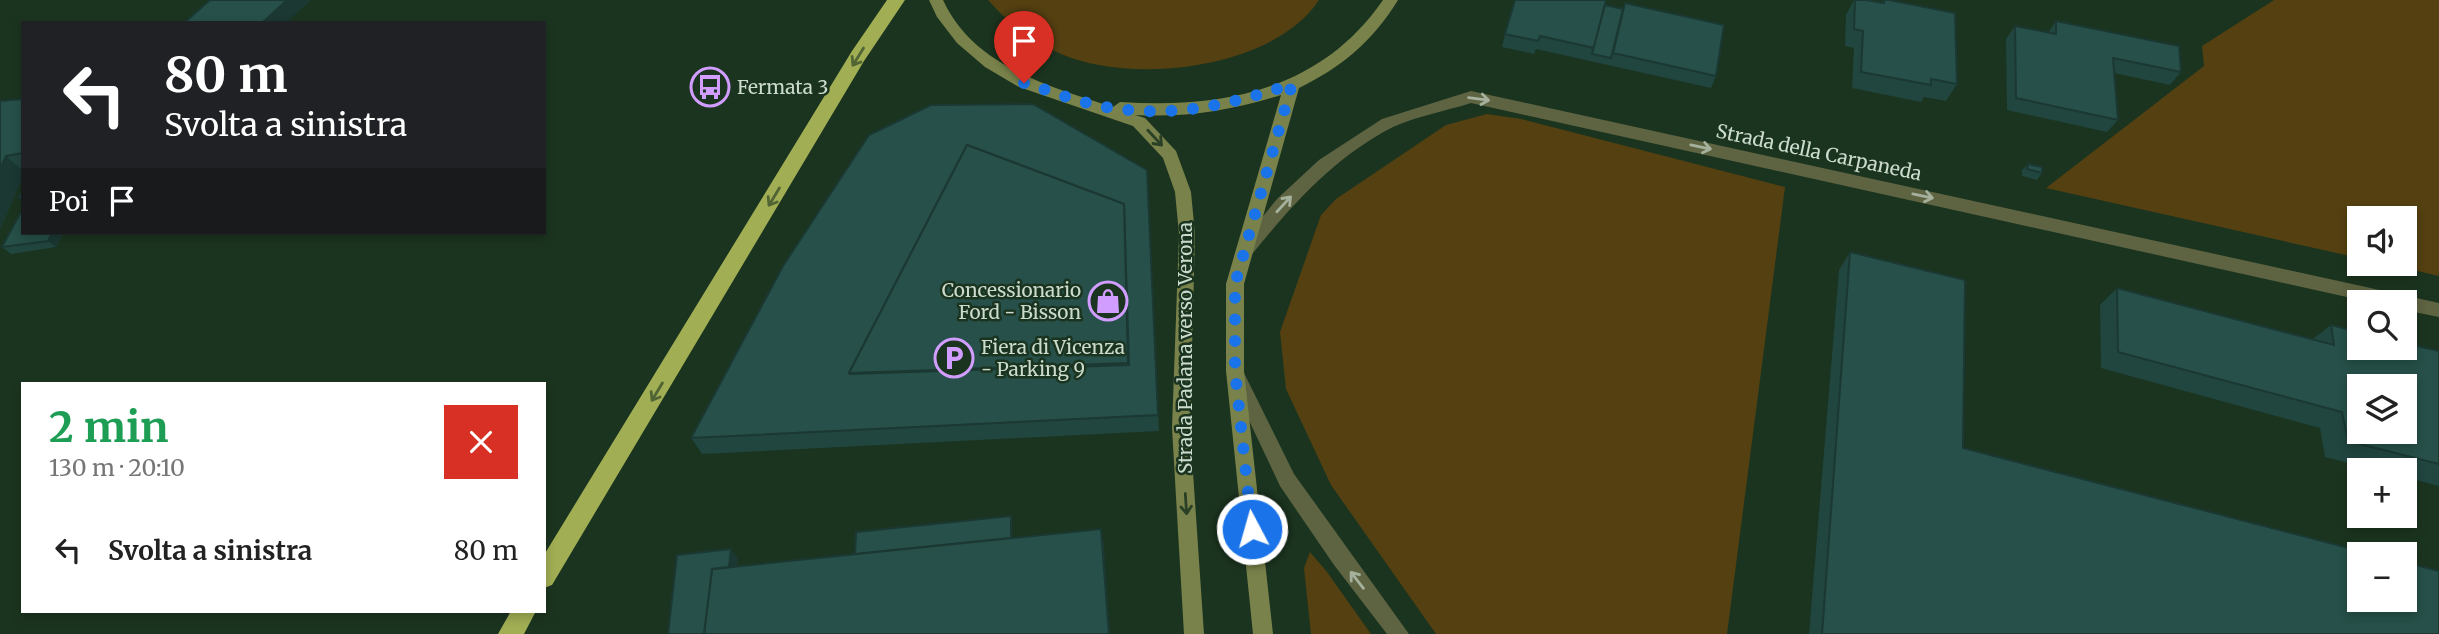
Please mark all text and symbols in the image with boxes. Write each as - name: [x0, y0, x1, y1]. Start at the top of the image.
- pin: [994, 11, 1054, 83]
- icon: arrive: [1005, 22, 1043, 60]
- text: 80 m: [164, 44, 287, 105]
- one-way arrow: [850, 46, 864, 66]
- icon: left: [49, 49, 140, 140]
- bus stop icon: Fermata 3: [689, 66, 731, 108]
- place label: Fermata 3: [737, 75, 828, 99]
- one-way arrow: [1467, 93, 1490, 106]
- text: Svolta a sinistra: [164, 105, 407, 145]
- street label: Strada della Carpaneda: [1714, 118, 1924, 186]
- one-way arrow: [1146, 129, 1163, 146]
- one-way arrow: [1689, 141, 1712, 154]
- icon: arrive: [103, 182, 141, 220]
- text: Poi: [49, 185, 89, 218]
- one-way arrow: [767, 187, 781, 207]
- one-way arrow: [1911, 190, 1934, 203]
- one-way arrow: [1276, 196, 1293, 213]
- map controls: [2347, 206, 2417, 612]
- button: sound: [2347, 206, 2417, 276]
- street label: Strada Padana verso Verona: [1173, 222, 1197, 474]
- place label: Concessionario Ford - Bisson: [942, 278, 1081, 324]
- shop icon: Concessionario Ford - Bisson: [1087, 280, 1129, 322]
- button: search: [2347, 290, 2417, 360]
- place label: Fiera di Vicenza - Parking 9: [981, 335, 1125, 381]
- parking icon: Fiera di Vicenza - Parking 9: [933, 337, 975, 379]
- button: layers: [2347, 374, 2417, 444]
- one-way arrow: [649, 381, 663, 401]
- text: 2 min: [49, 401, 169, 453]
- button: close: [444, 405, 518, 479]
- text: 130 m · 20:10: [49, 453, 185, 482]
- button: +: [2347, 458, 2417, 528]
- one-way arrow: [1179, 492, 1192, 515]
- position arrow: [1215, 492, 1289, 566]
- icon: left: [49, 531, 87, 569]
- text: Svolta a sinistra: [108, 534, 312, 567]
- text: 80 m: [454, 534, 518, 567]
- button: −: [2347, 542, 2417, 612]
- one-way arrow: [1350, 572, 1365, 590]

